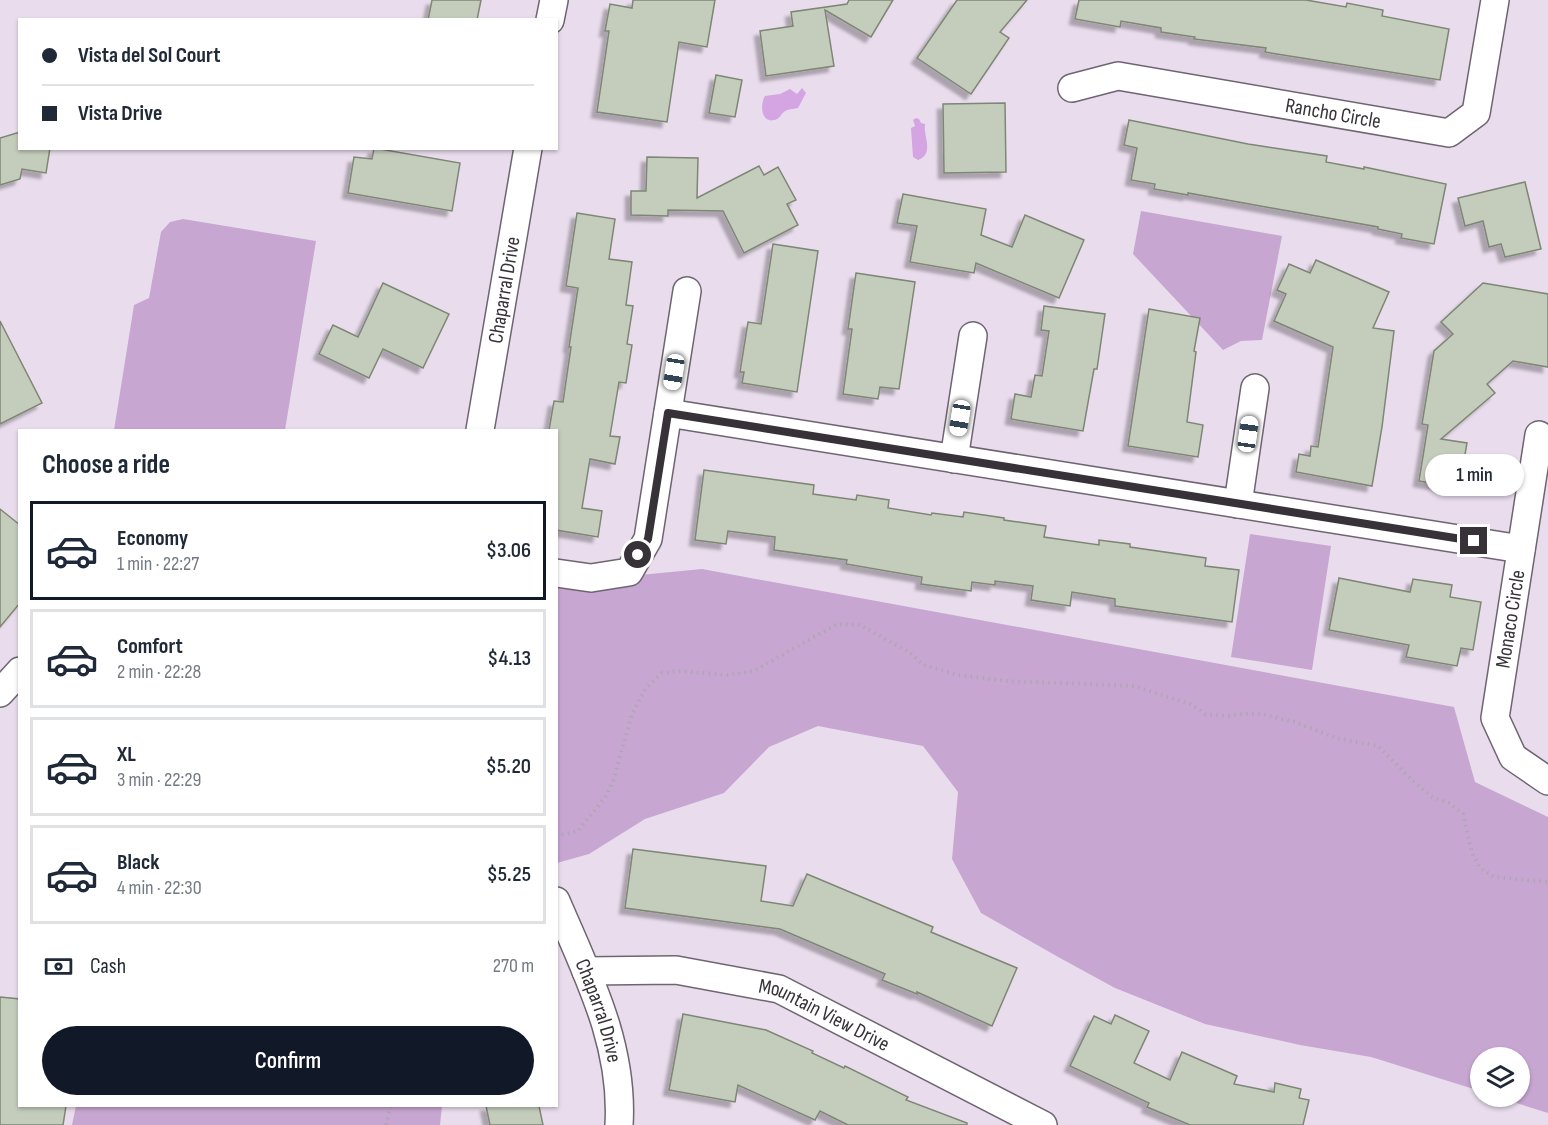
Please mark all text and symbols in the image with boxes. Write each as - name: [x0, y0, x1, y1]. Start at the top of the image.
- text: Vista del Sol Court: [78, 42, 220, 69]
- street label: Rancho Circle: [1284, 93, 1383, 134]
- text: Vista Drive: [78, 100, 162, 127]
- street label: Chaparral Drive: [483, 235, 526, 345]
- car: [662, 353, 686, 391]
- car: [948, 399, 972, 437]
- car: [1237, 415, 1259, 453]
- text: Choose a ride: [42, 449, 170, 481]
- callout: 1 min: [1424, 454, 1524, 496]
- text: 1 min: [1456, 463, 1493, 487]
- icon: car: [45, 524, 99, 578]
- text: Economy: [117, 525, 188, 552]
- route end: [1460, 527, 1487, 554]
- text: $3.06: [486, 537, 531, 564]
- route start: [624, 541, 651, 568]
- text: 1 min · 22:27: [117, 552, 199, 576]
- street label: Monaco Circle: [1490, 568, 1531, 670]
- icon: car: [45, 632, 99, 686]
- text: Comfort: [117, 633, 183, 660]
- text: $4.13: [487, 645, 531, 672]
- text: 2 min · 22:28: [117, 660, 201, 684]
- icon: car: [45, 740, 99, 794]
- text: XL: [117, 741, 136, 768]
- text: $5.20: [486, 753, 531, 780]
- text: 3 min · 22:29: [117, 768, 201, 792]
- icon: car: [45, 848, 99, 902]
- text: Black: [117, 849, 159, 876]
- text: $5.25: [487, 861, 531, 888]
- text: 4 min · 22:30: [117, 876, 202, 900]
- icon: cash: [42, 950, 75, 983]
- text: Cash: [90, 953, 126, 980]
- text: 270 m: [493, 954, 534, 978]
- street label: Chaparral Drive: [570, 955, 627, 1065]
- street label: Mountain View Drive: [757, 973, 894, 1057]
- button: Confirm: [42, 1026, 534, 1095]
- map controls: [1470, 1047, 1530, 1107]
- button: layers: [1470, 1047, 1530, 1107]

